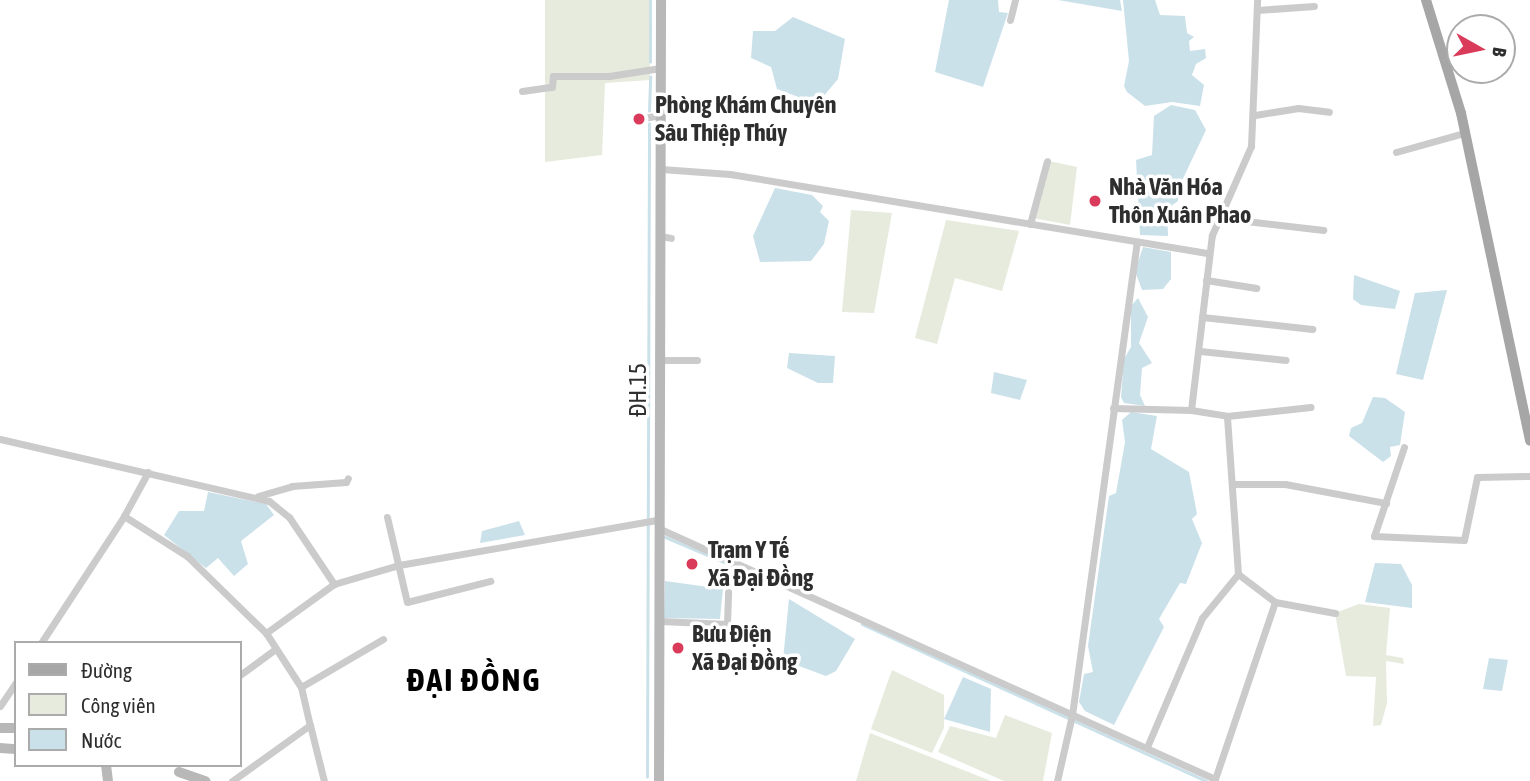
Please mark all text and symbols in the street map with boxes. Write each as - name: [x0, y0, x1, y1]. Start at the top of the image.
- north arrow: [1446, 14, 1516, 84]
- text: B: [1488, 46, 1511, 58]
- place label: Phòng Khám Chuyên Sâu Thiệp Thúy: [655, 91, 836, 147]
- marker: Phòng Khám Chuyên Sâu Thiệp Thúy: [629, 109, 649, 129]
- place label: Nhà Văn Hóa Thôn Xuân Phao: [1109, 173, 1251, 229]
- marker: Nhà Văn Hóa Thôn Xuân Phao: [1087, 193, 1103, 209]
- street label: ĐH.15: [624, 363, 652, 417]
- place label: Trạm Y Tế Xã Đại Đồng: [708, 536, 813, 592]
- marker: Trạm Y Tế Xã Đại Đồng: [682, 554, 702, 574]
- place label: Bưu Điện Xã Đại Đồng: [692, 620, 797, 676]
- marker: Bưu Điện Xã Đại Đồng: [670, 640, 686, 656]
- legend: [14, 641, 242, 767]
- text: Đường: [81, 658, 132, 682]
- district label: ĐẠI ĐỒNG: [408, 661, 540, 699]
- text: Công viên: [81, 693, 156, 717]
- text: Nước: [81, 728, 121, 752]

